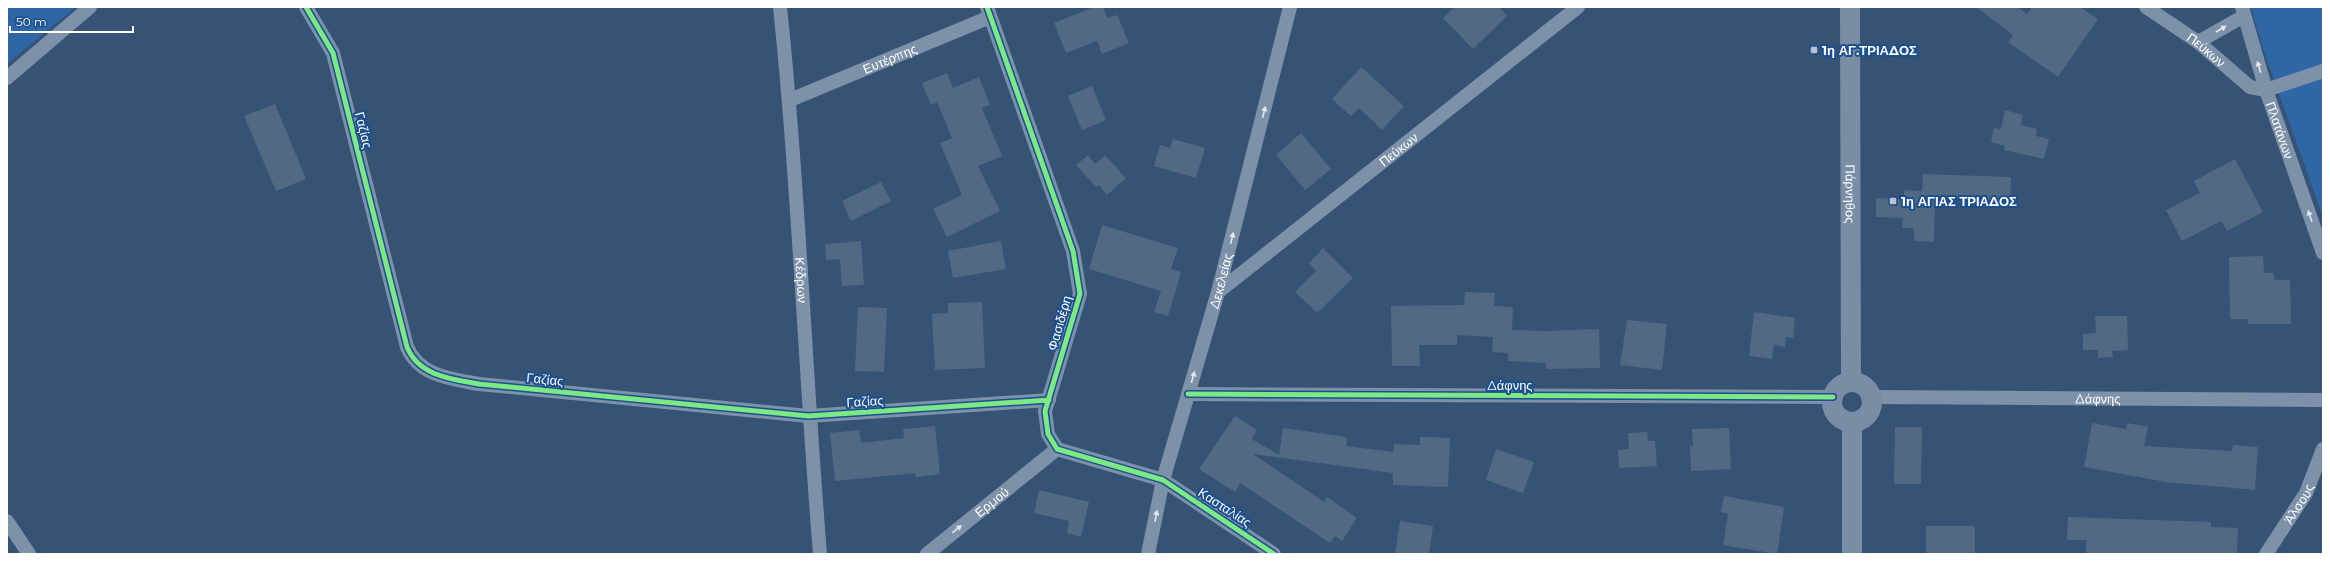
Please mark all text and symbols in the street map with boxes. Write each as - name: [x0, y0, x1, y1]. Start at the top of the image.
- scale bar: [10, 8, 133, 34]
- text: 50 m: [16, 14, 47, 29]
- one-way arrow: [2215, 25, 2227, 32]
- street label: Πεύκων: [2184, 29, 2229, 70]
- street label: Ευτέρπης: [860, 40, 919, 77]
- place label: 1η ΑΓ.ΤΡΙΑΔΟΣ: [1822, 42, 1917, 58]
- marker: 1η ΑΓ.ΤΡΙΑΔΟΣ: [1809, 45, 1819, 55]
- one-way arrow: [2256, 60, 2262, 72]
- street label: Πλατάνων: [2263, 99, 2297, 161]
- one-way arrow: [1261, 106, 1267, 118]
- street label: Γαζίας: [352, 110, 376, 150]
- street label: Πεύκων: [1376, 129, 1421, 170]
- street label: Πάρνηθος: [1842, 165, 1859, 223]
- place label: 1η ΑΓΙΑΣ ΤΡΙΑΔΟΣ: [1901, 193, 2017, 209]
- marker: 1η ΑΓΙΑΣ ΤΡΙΑΔΟΣ: [1888, 196, 1898, 206]
- one-way arrow: [2307, 210, 2313, 222]
- one-way arrow: [1229, 232, 1235, 244]
- street label: Δεκελείας: [1206, 251, 1236, 310]
- street label: Κέδρων: [792, 257, 811, 303]
- street label: Φασιδέρη: [1044, 294, 1074, 352]
- street label: Γαζίας: [526, 369, 564, 389]
- one-way arrow: [1190, 371, 1196, 383]
- street label: Δάφνης: [1487, 377, 1533, 393]
- street label: Δάφνης: [2075, 390, 2121, 407]
- street label: Γαζίας: [846, 392, 884, 410]
- street label: Άλσους: [2280, 481, 2317, 527]
- street label: Ερμού: [971, 483, 1012, 520]
- street label: Κασταλίας: [1195, 484, 1255, 530]
- one-way arrow: [1153, 510, 1159, 522]
- one-way arrow: [952, 525, 963, 534]

